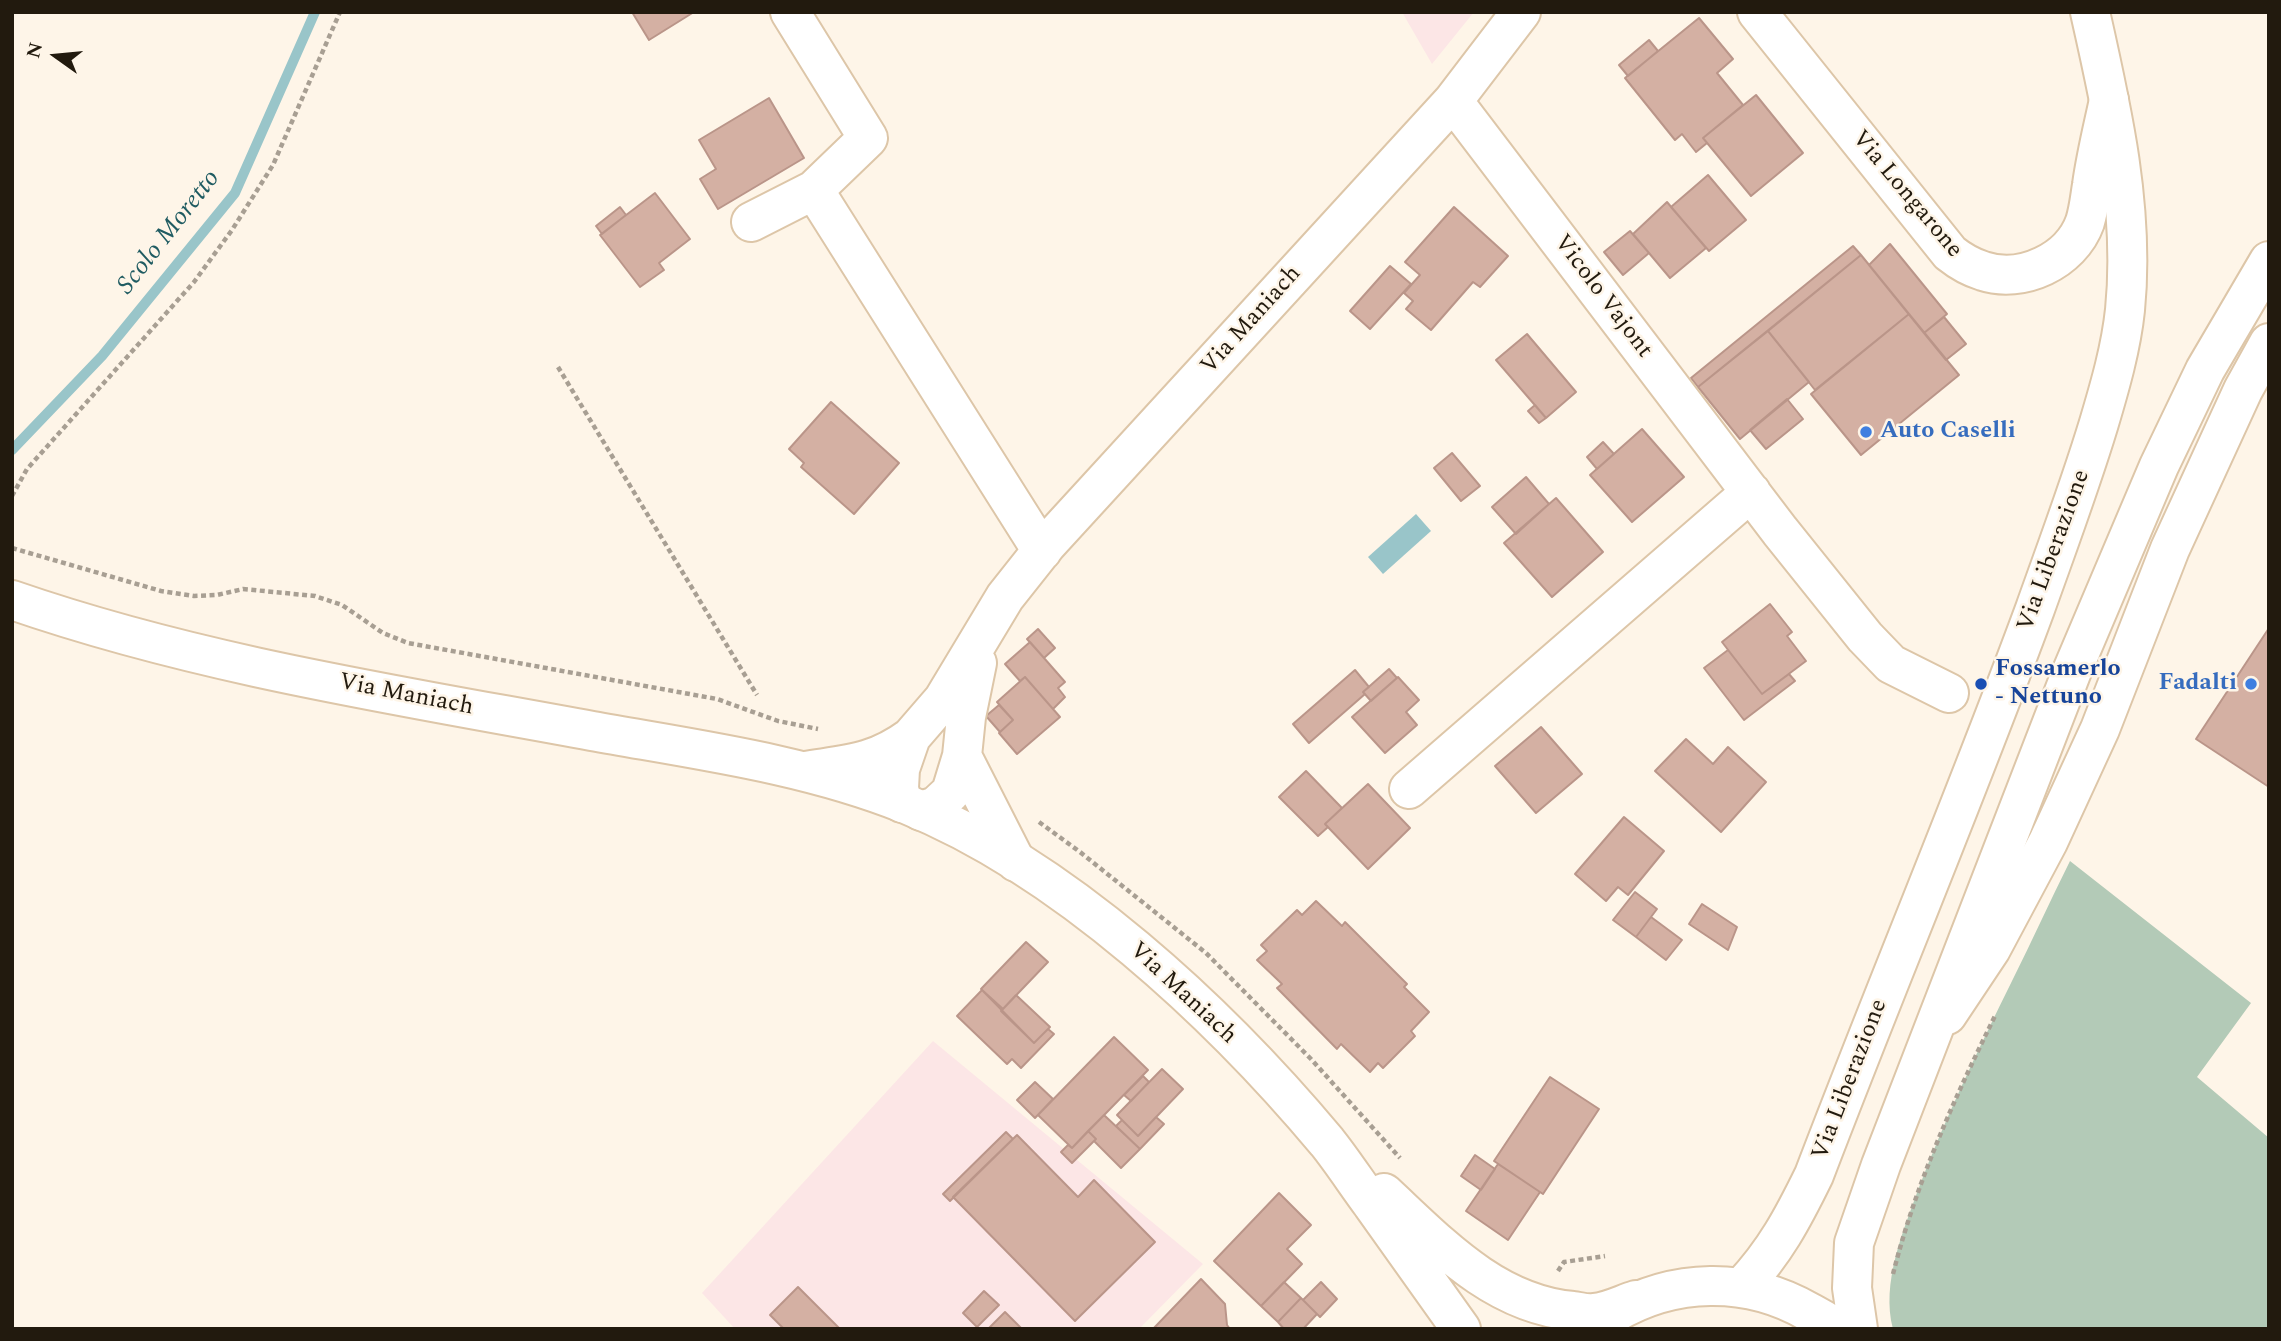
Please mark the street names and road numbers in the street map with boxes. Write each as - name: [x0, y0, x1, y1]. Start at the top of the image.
- street label: Via Longarone: [1844, 125, 1968, 265]
- street label: Vicolo Vajont: [1546, 230, 1658, 364]
- street label: Via Maniach: [1196, 261, 1308, 381]
- street label: Via Liberazione: [2012, 466, 2098, 636]
- street label: Via Maniach: [336, 669, 476, 723]
- street label: Via Maniach: [1122, 937, 1242, 1051]
- street label: Via Liberazione: [1807, 996, 1895, 1164]

